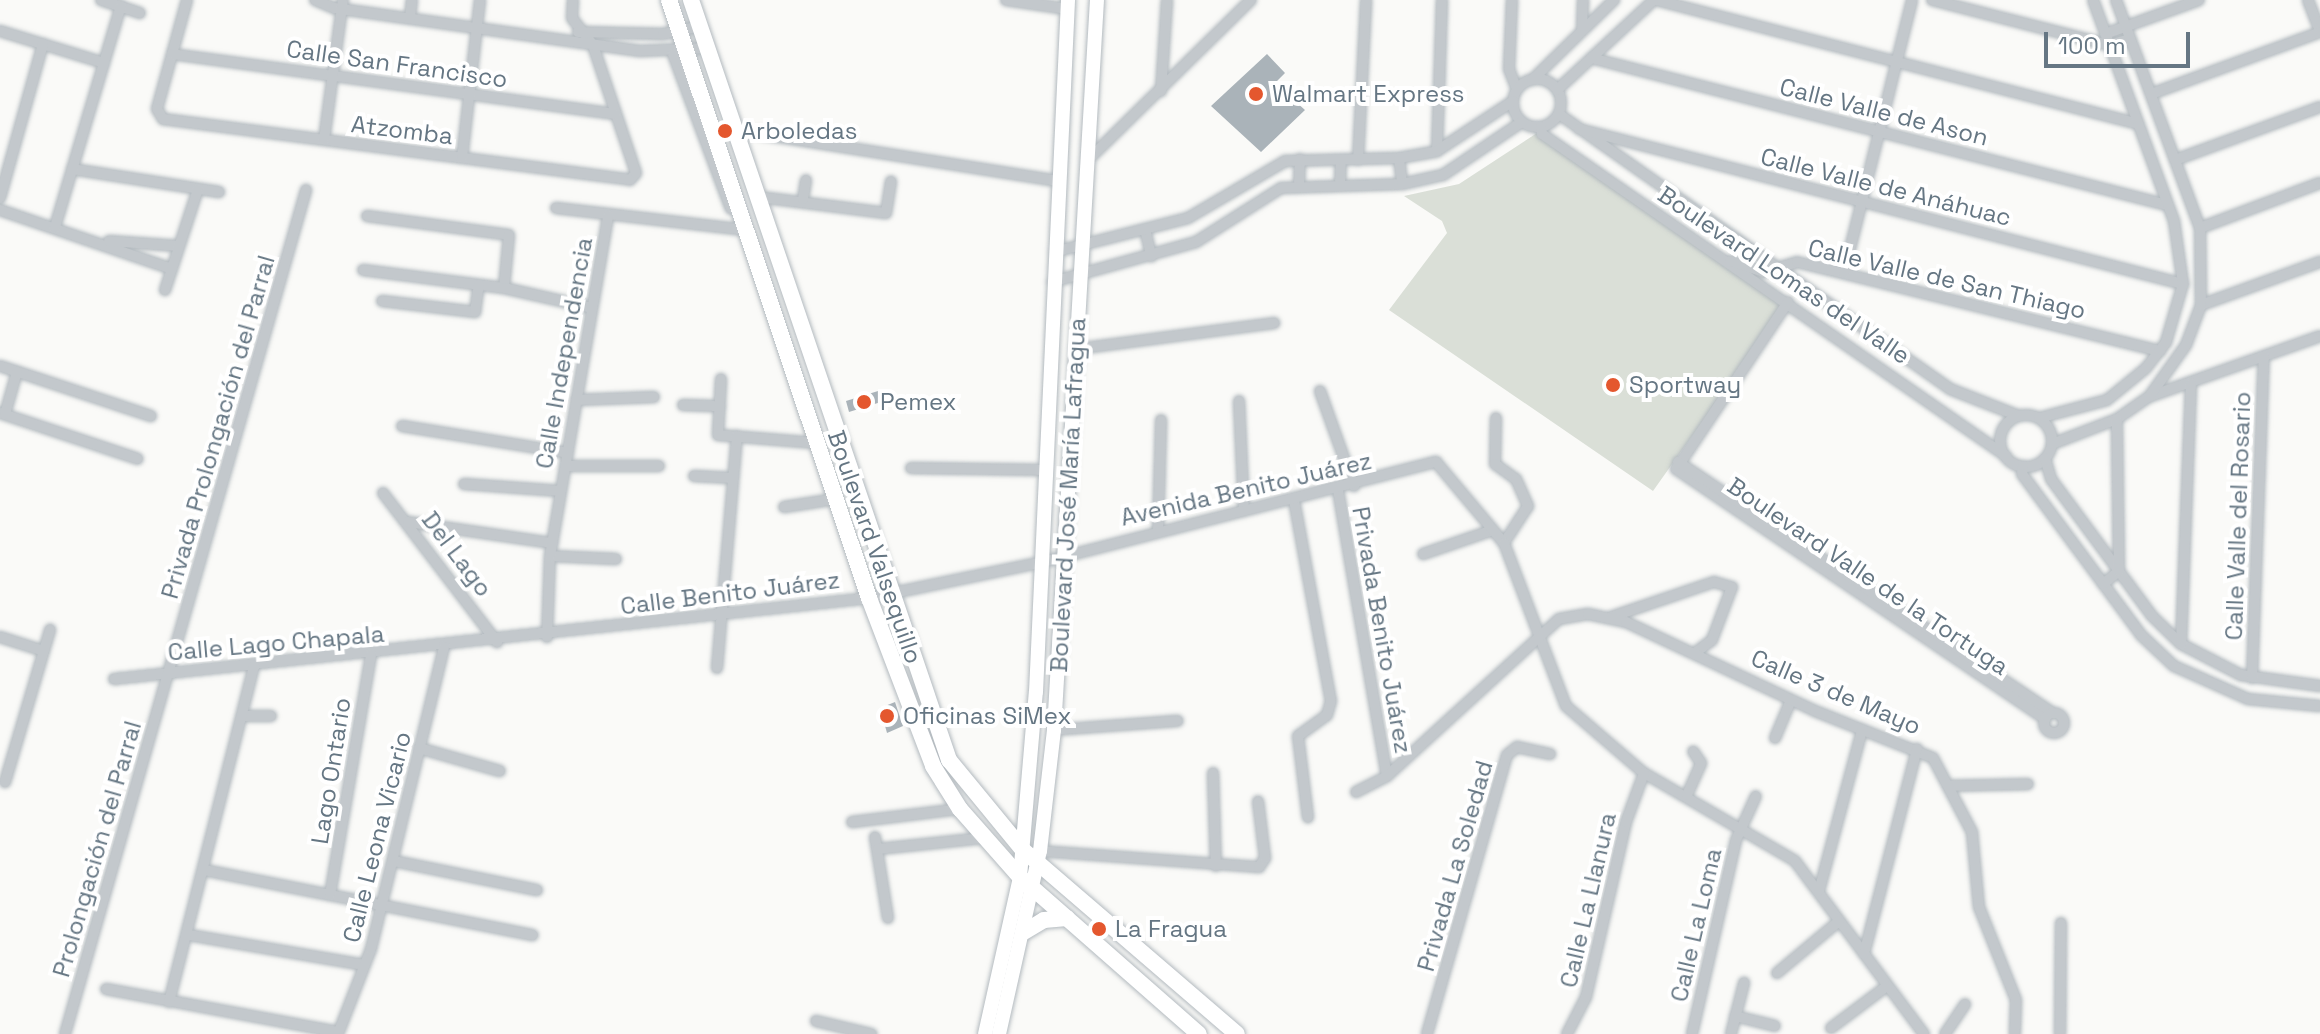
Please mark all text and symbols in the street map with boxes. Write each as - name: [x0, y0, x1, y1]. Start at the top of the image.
- scale bar: [2048, 16, 2194, 66]
- text: 100 m: [2058, 30, 2126, 61]
- street label: Calle San Francisco: [285, 34, 509, 94]
- street label: Calle Valle de Ason: [1776, 72, 1992, 152]
- place label: Walmart Express: [1272, 80, 1464, 108]
- marker: Walmart Express: [1247, 85, 1265, 103]
- street label: Atzomba: [349, 109, 455, 151]
- place label: Arboledas: [741, 117, 857, 145]
- marker: Arboledas: [716, 122, 734, 140]
- street label: Calle Valle de Anáhuac: [1757, 142, 2015, 232]
- street label: Boulevard Lomas del Valle: [1652, 180, 1916, 370]
- street label: Calle Valle de San Thiago: [1805, 233, 2089, 325]
- street label: Calle Independencia: [529, 235, 599, 471]
- street label: Privada Prolongación del Parral: [155, 252, 281, 602]
- street label: Boulevard José María Lafragua: [1044, 317, 1092, 673]
- place label: Sportway: [1629, 371, 1741, 399]
- marker: Sportway: [1604, 376, 1622, 394]
- place label: Pemex: [880, 388, 957, 416]
- street label: Calle Valle del Rosario: [2219, 391, 2257, 641]
- marker: Pemex: [855, 393, 873, 411]
- street label: Boulevard Valsequillo: [822, 427, 928, 667]
- street label: Avenida Benito Juárez: [1118, 446, 1374, 532]
- street label: Boulevard Valle de la Tortuga: [1722, 471, 2014, 681]
- street label: Privada Benito Juárez: [1346, 504, 1418, 756]
- street label: Del Lago: [416, 506, 498, 602]
- street label: Calle Benito Juárez: [619, 565, 841, 621]
- street label: Calle Lago Chapala: [167, 619, 385, 667]
- street label: Calle 3 de Mayo: [1747, 643, 1925, 741]
- street label: Lago Ontario: [305, 696, 357, 846]
- place label: Oficinas SiMex: [903, 702, 1071, 730]
- marker: Oficinas SiMex: [878, 707, 896, 725]
- street label: Prolongación del Parral: [47, 718, 147, 980]
- street label: Calle Leona Vicario: [337, 728, 417, 946]
- street label: Privada La Soledad: [1411, 757, 1499, 975]
- street label: Calle La Llanura: [1554, 810, 1622, 990]
- street label: Calle La Loma: [1664, 845, 1728, 1005]
- place label: La Fragua: [1115, 915, 1227, 943]
- marker: La Fragua: [1090, 920, 1108, 938]

